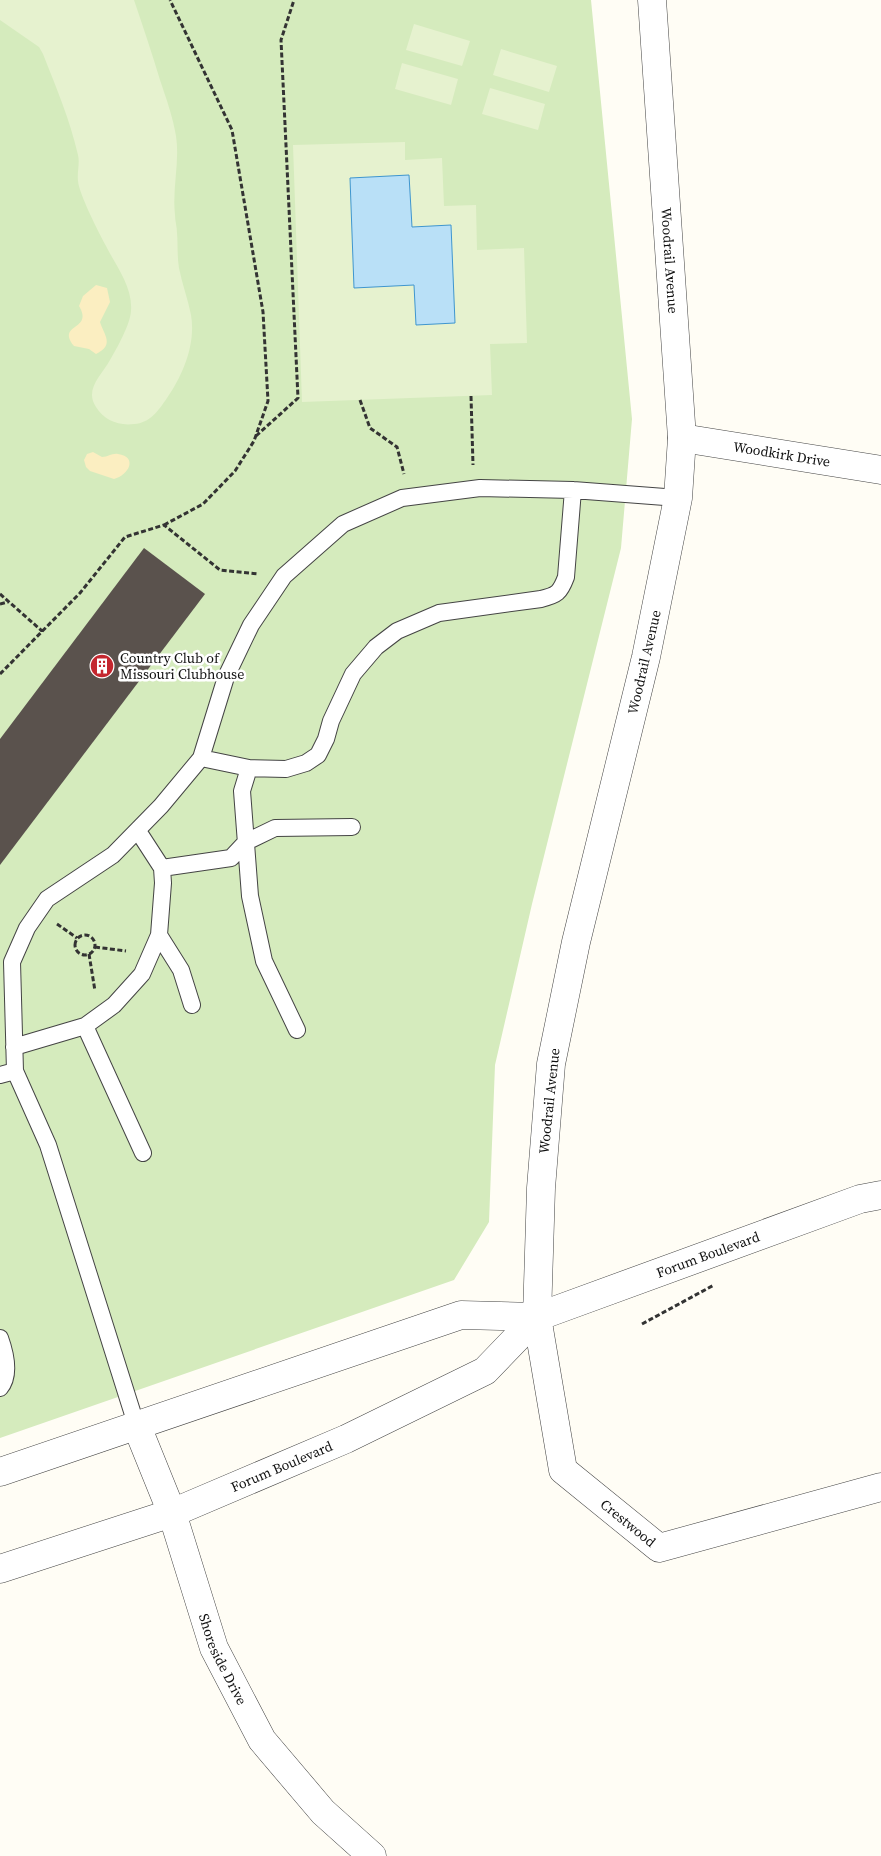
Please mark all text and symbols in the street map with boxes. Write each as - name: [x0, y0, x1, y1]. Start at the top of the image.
- street label: Woodrail Avenue: [656, 207, 683, 314]
- street label: Woodkirk Drive: [732, 436, 832, 472]
- street label: Woodrail Avenue: [622, 608, 666, 716]
- place label: Country Club of Missouri Clubhouse: [120, 648, 244, 684]
- building icon: Country Club of Missouri Clubhouse: [89, 653, 115, 679]
- street label: Woodrail Avenue: [534, 1047, 564, 1155]
- street label: Forum Boulevard: [653, 1227, 762, 1283]
- street label: Forum Boulevard: [228, 1436, 336, 1497]
- street label: Crestwood: [596, 1494, 660, 1552]
- street label: Shoreside Drive: [194, 1611, 252, 1708]

